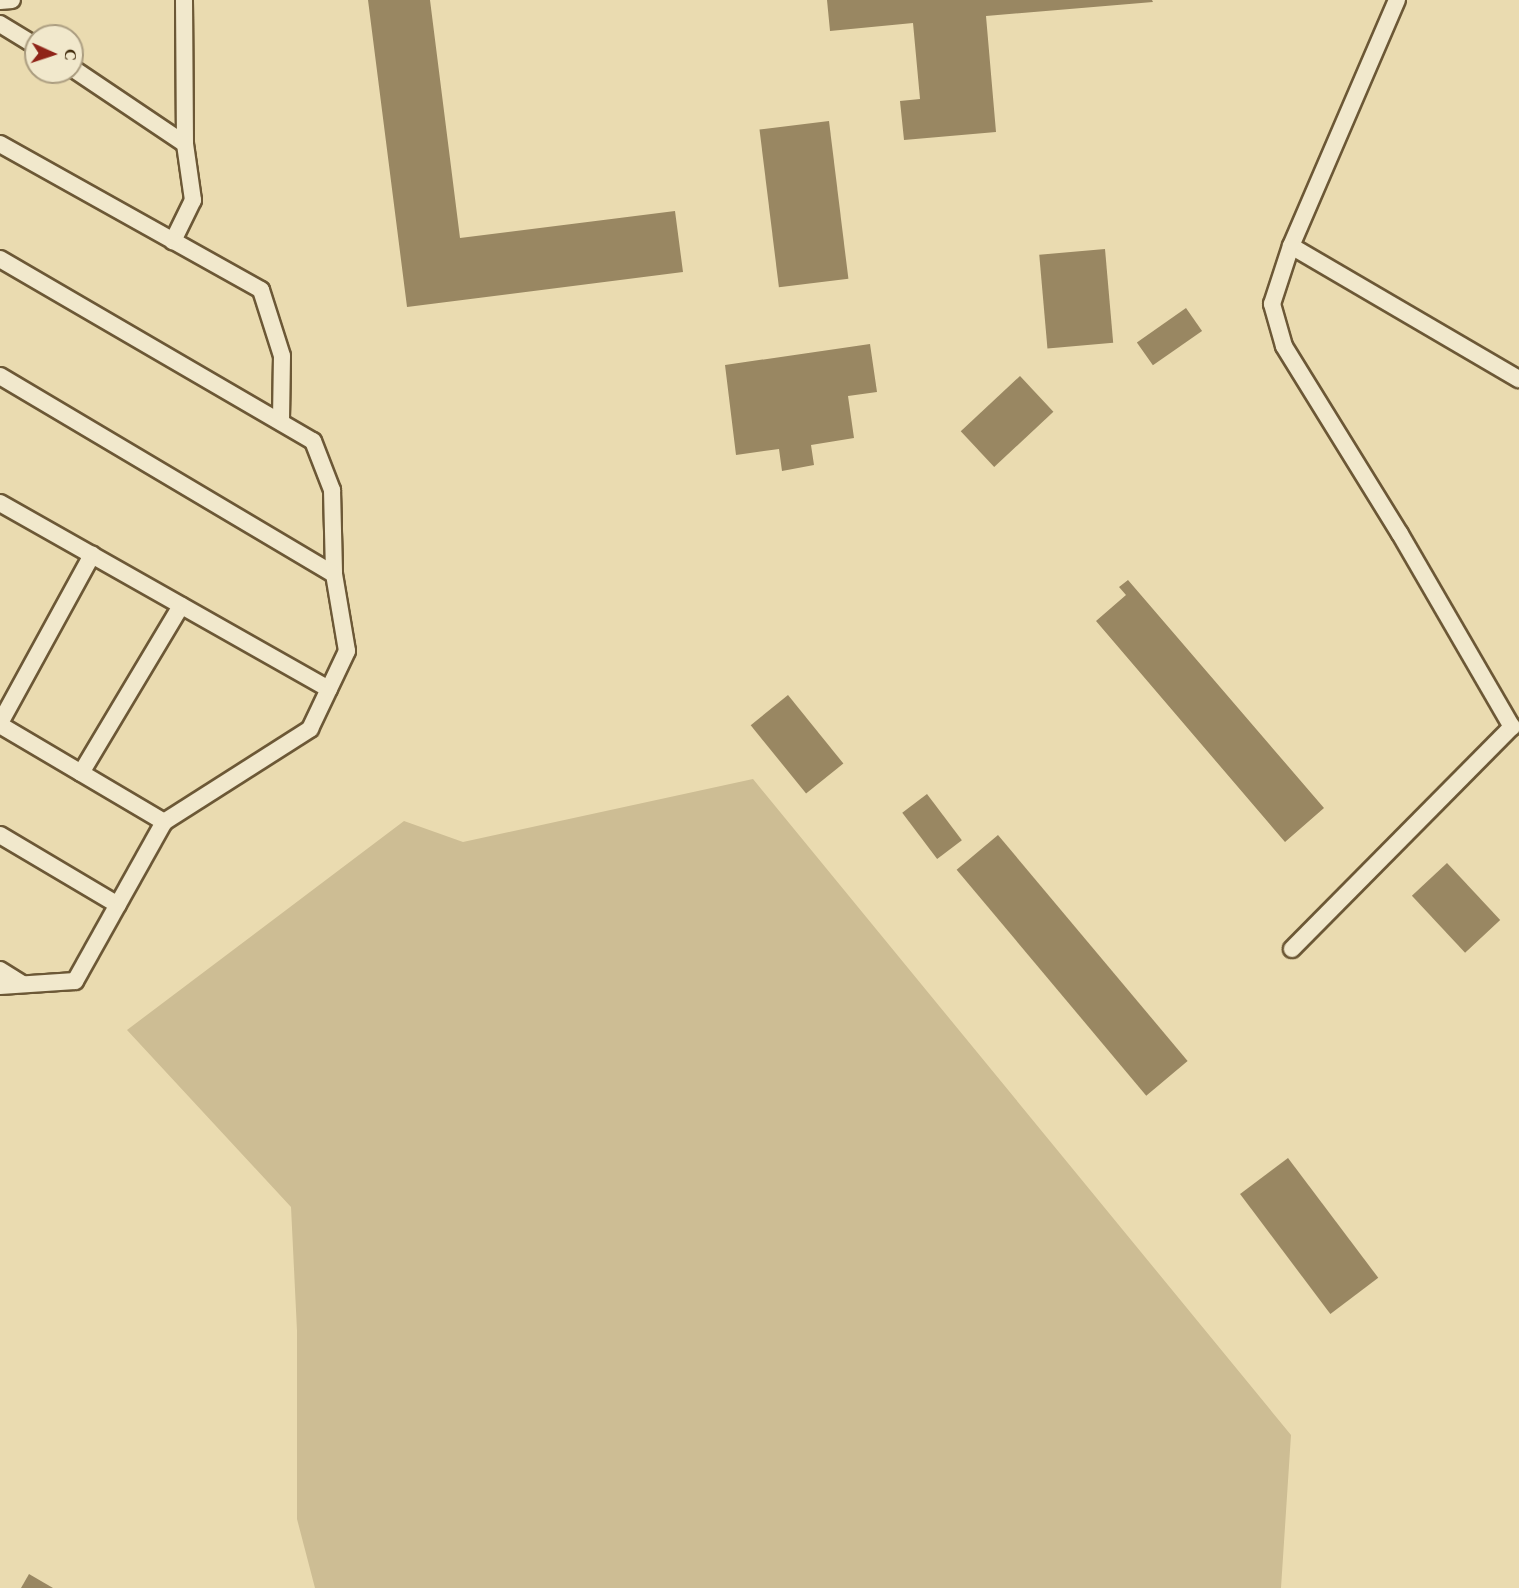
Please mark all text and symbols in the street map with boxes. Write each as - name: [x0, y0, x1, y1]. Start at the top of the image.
- north arrow: [24, 24, 84, 84]
- text: С: [60, 49, 81, 61]

